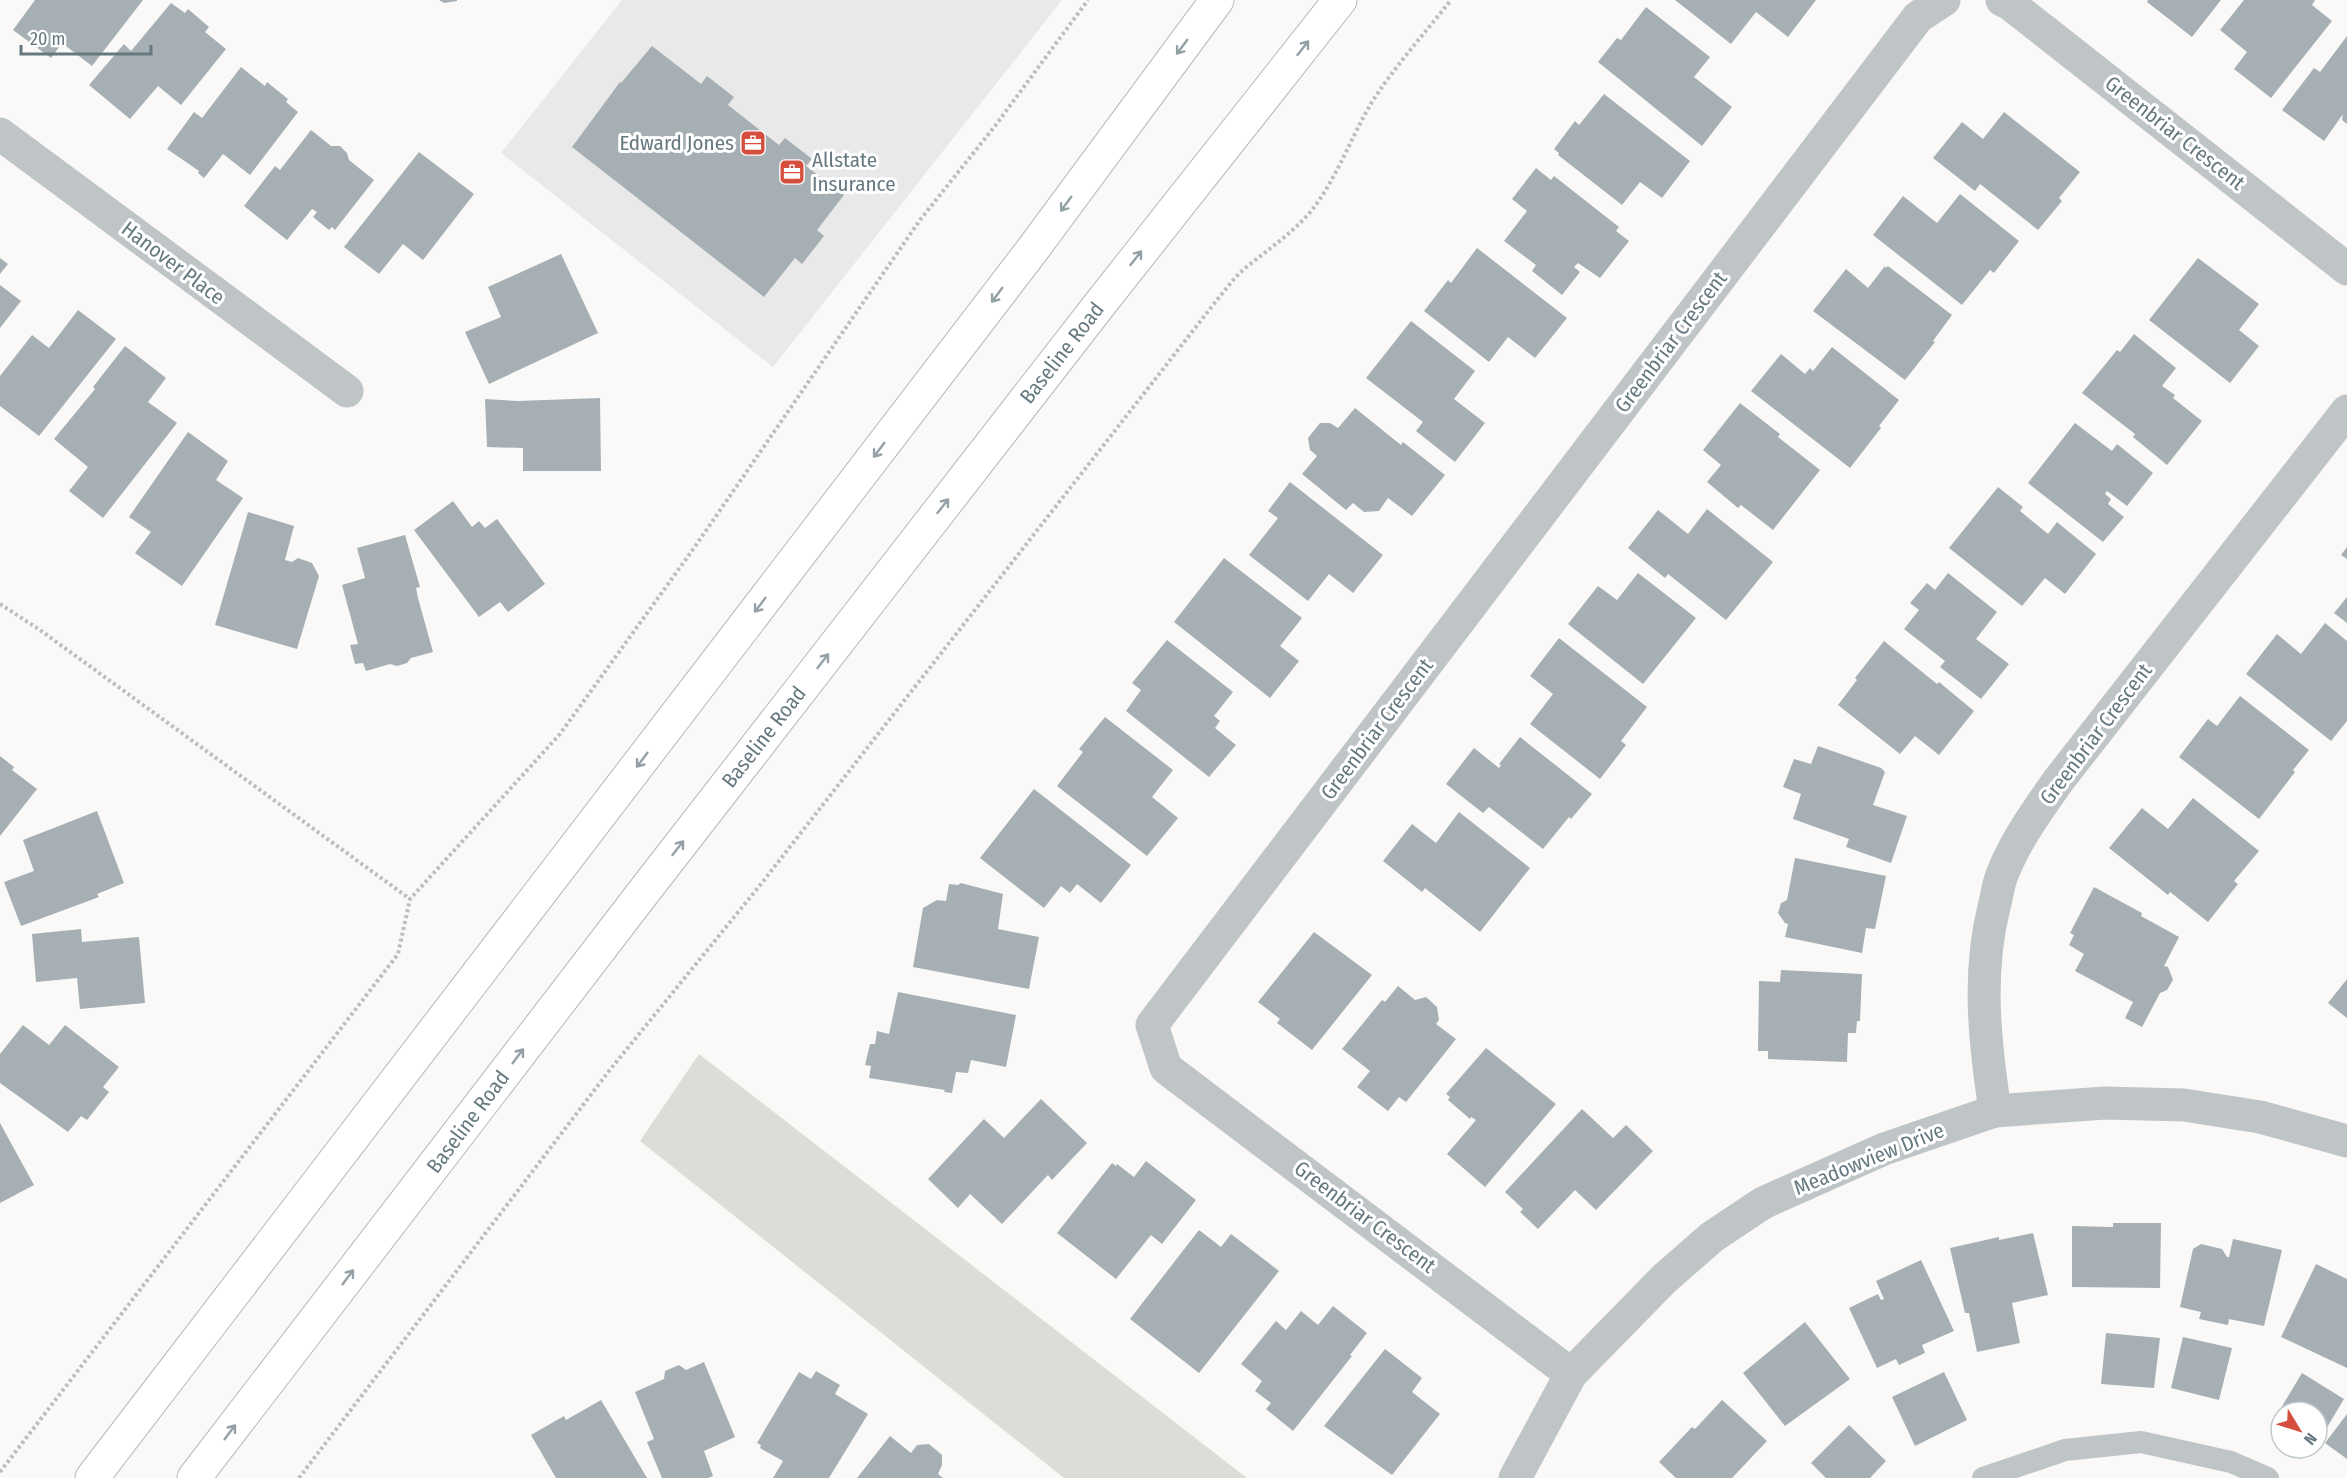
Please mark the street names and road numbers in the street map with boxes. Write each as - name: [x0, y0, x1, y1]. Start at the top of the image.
- street label: Greenbriar Crescent: [2100, 70, 2250, 196]
- street label: Hanover Place: [116, 216, 230, 310]
- street label: Greenbriar Crescent: [1609, 266, 1733, 418]
- street label: Baseline Road: [1014, 297, 1110, 409]
- street label: Greenbriar Crescent: [1315, 653, 1439, 805]
- street label: Greenbriar Crescent: [2034, 658, 2158, 810]
- street label: Baseline Road: [716, 681, 812, 793]
- street label: Baseline Road: [421, 1066, 515, 1178]
- street label: Meadowview Drive: [1790, 1117, 1948, 1201]
- street label: Greenbriar Crescent: [1289, 1155, 1441, 1279]

